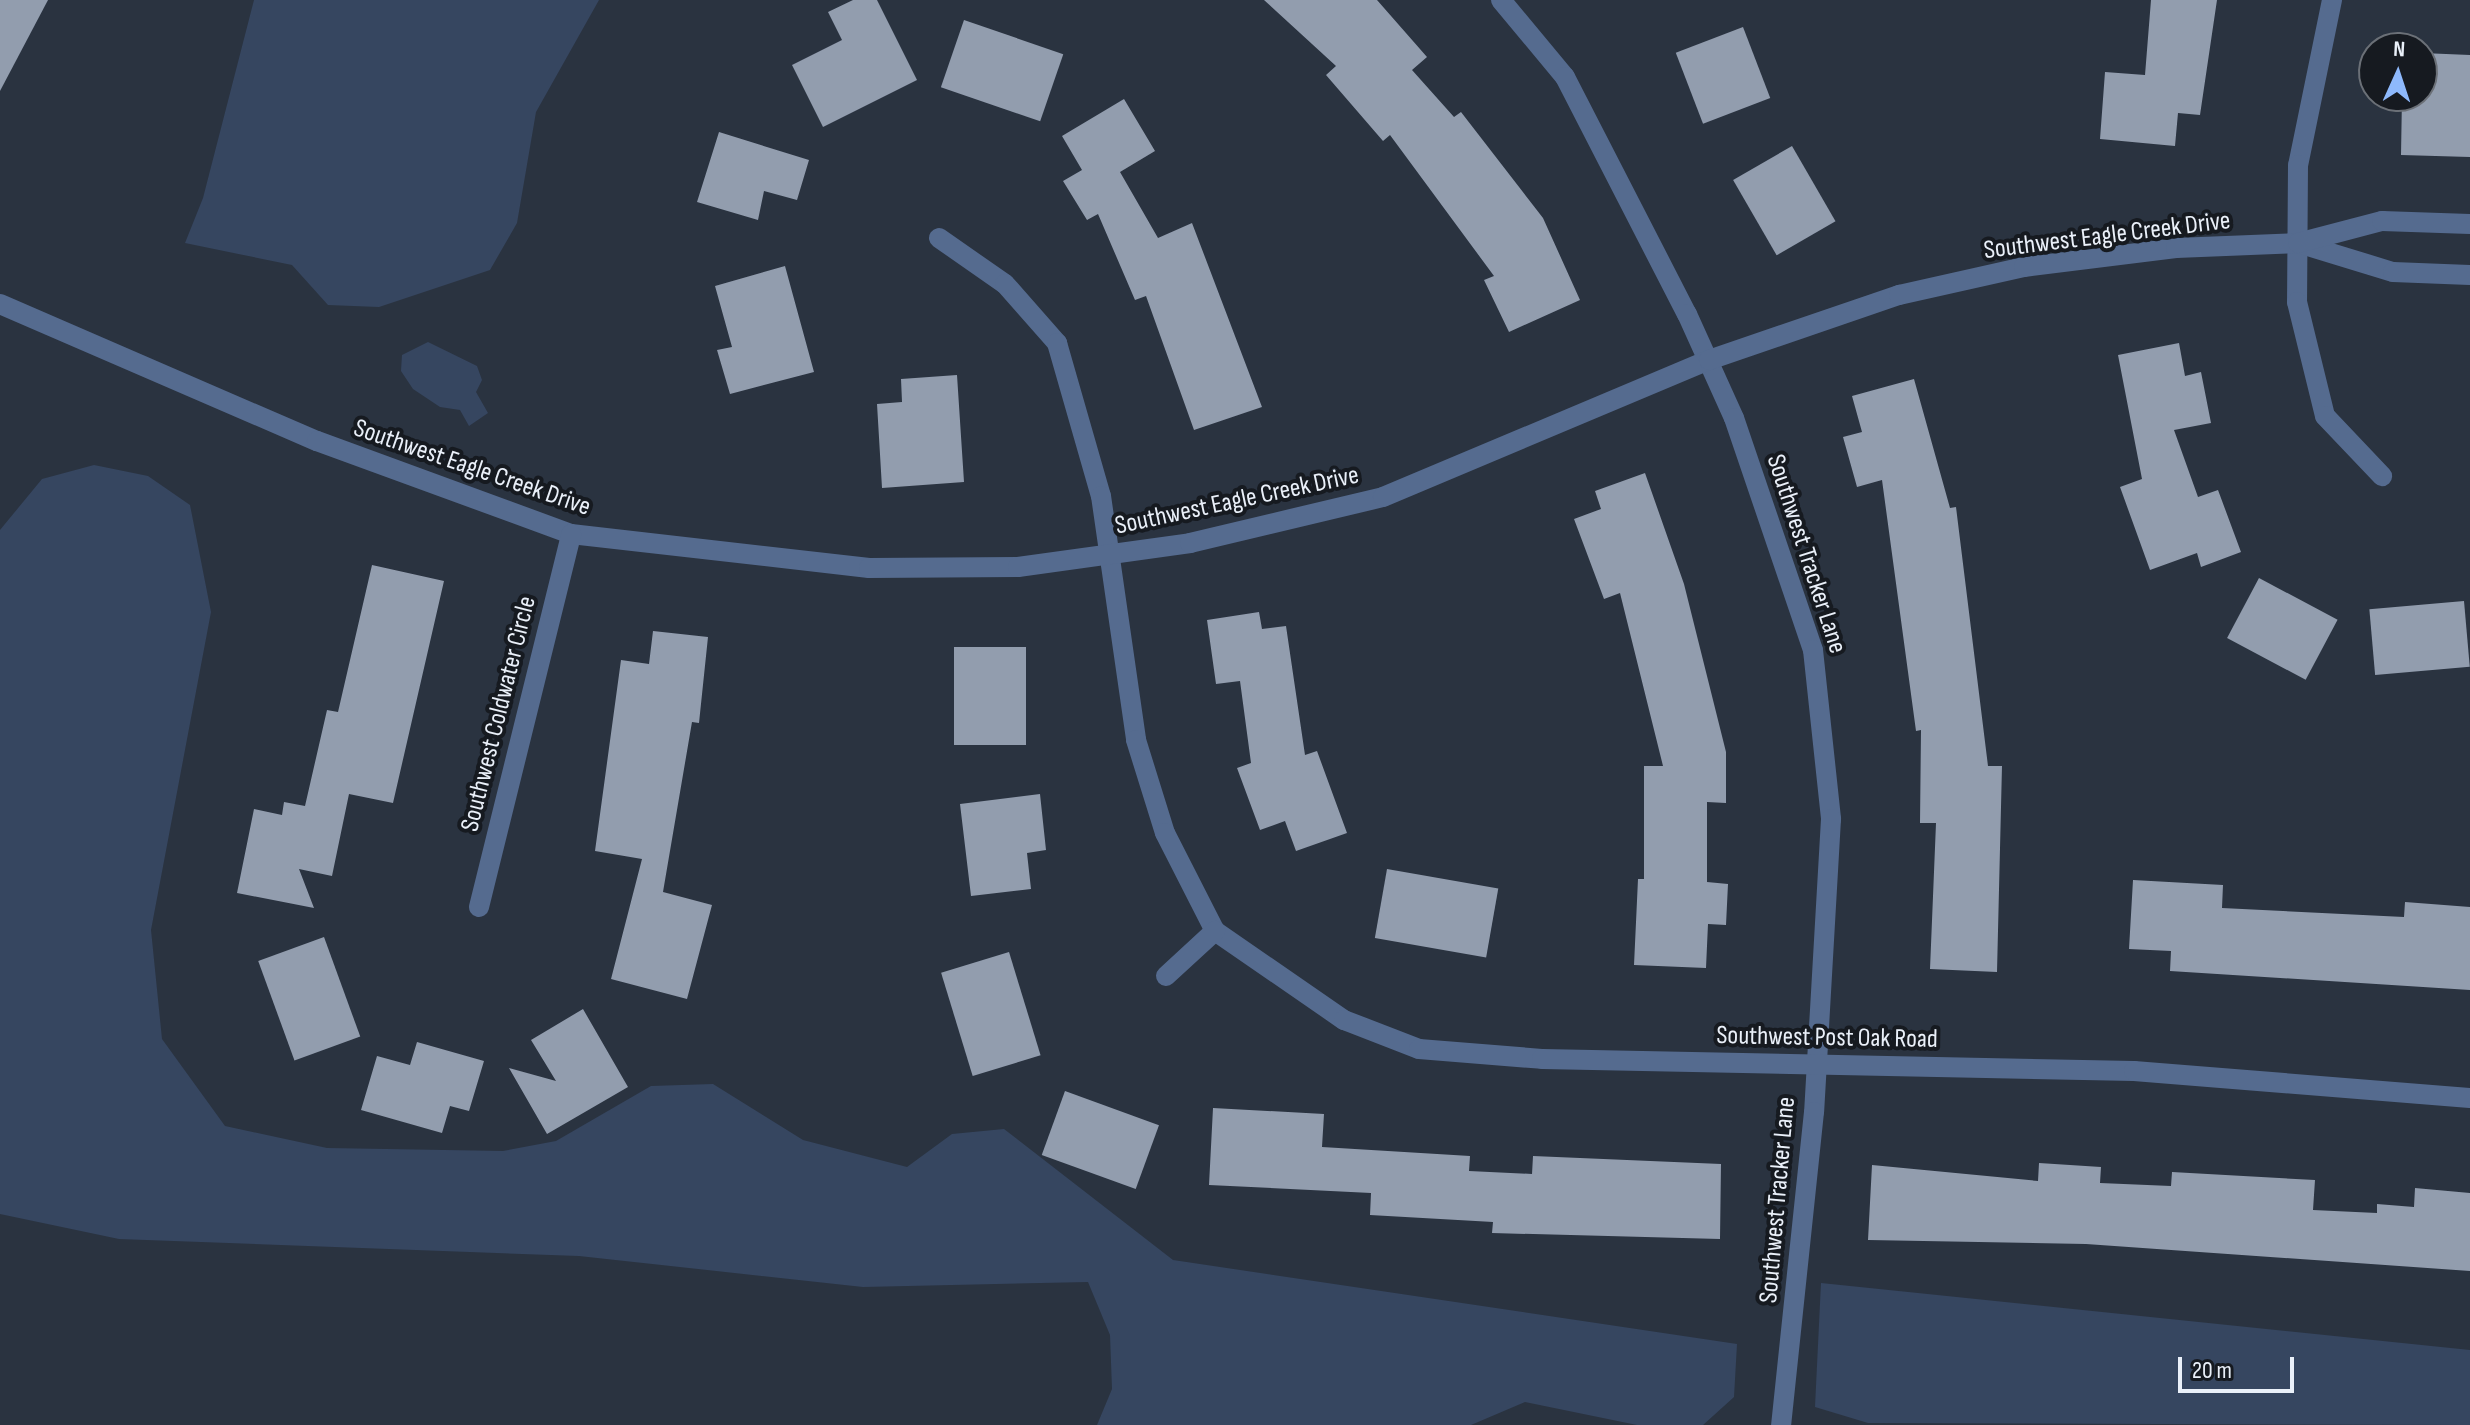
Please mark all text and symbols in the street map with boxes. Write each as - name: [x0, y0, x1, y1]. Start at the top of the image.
- north arrow: [2358, 32, 2438, 112]
- text: N: [2393, 36, 2406, 63]
- street label: Southwest Eagle Creek Drive: [1982, 205, 2232, 267]
- street label: Southwest Eagle Creek Drive: [350, 413, 594, 523]
- street label: Southwest Tracker Lane: [1759, 451, 1853, 657]
- street label: Southwest Eagle Creek Drive: [1112, 460, 1362, 542]
- street label: Southwest Coldwater Circle: [455, 593, 543, 835]
- street label: Southwest Post Oak Road: [1716, 1020, 1938, 1056]
- street label: Southwest Tracker Lane: [1753, 1096, 1803, 1304]
- scale bar: [2182, 1341, 2298, 1391]
- text: 20 m: [2192, 1356, 2232, 1385]

